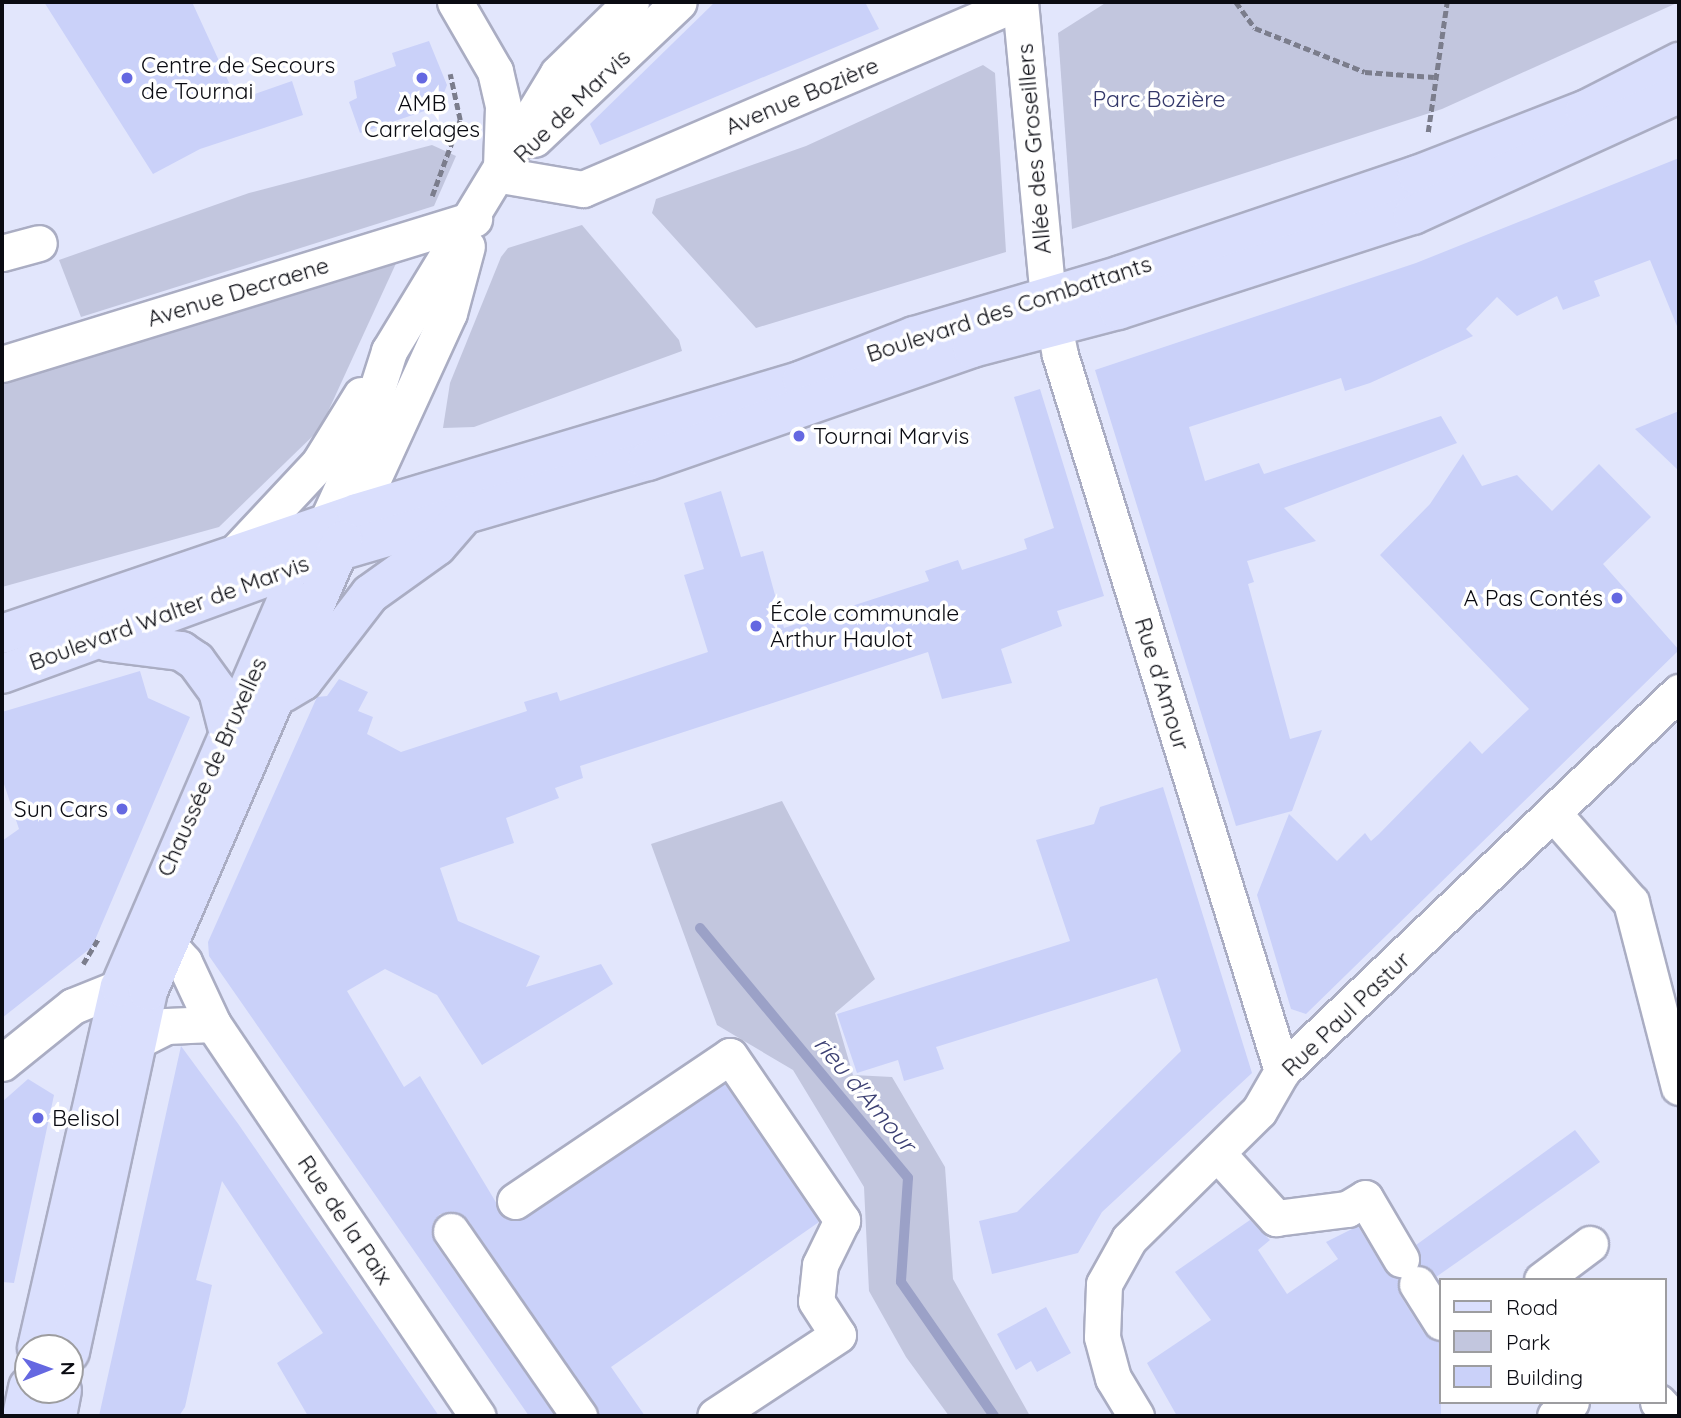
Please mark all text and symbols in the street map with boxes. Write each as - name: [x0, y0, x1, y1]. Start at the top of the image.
- street label: Allée des Groseillers: [1011, 42, 1057, 256]
- street label: Rue de Marvis: [508, 43, 636, 169]
- place label: Centre de Secours de Tournai: [141, 51, 335, 105]
- street label: Avenue Bozière: [721, 51, 883, 141]
- marker: Centre de Secours de Tournai: [119, 70, 135, 86]
- marker: AMB Carrelages: [414, 70, 430, 86]
- park label: Parc Bozière: [1093, 85, 1225, 113]
- place label: AMB Carrelages: [364, 89, 480, 143]
- street label: Boulevard des Combattants: [863, 250, 1155, 368]
- street label: Avenue Decraene: [144, 251, 332, 333]
- place label: Tournai Marvis: [813, 422, 969, 450]
- marker: Tournai Marvis: [791, 428, 807, 444]
- street label: Boulevard Walter de Marvis: [25, 549, 313, 677]
- place label: A Pas Contés: [1464, 584, 1603, 612]
- marker: A Pas Contés: [1609, 590, 1625, 606]
- place label: École communale Arthur Haulot: [770, 599, 959, 653]
- street label: Rue d'Amour: [1129, 614, 1195, 754]
- marker: École communale Arthur Haulot: [748, 618, 764, 634]
- street label: Chaussée de Bruxelles: [151, 653, 273, 881]
- place label: Sun Cars: [14, 795, 108, 823]
- marker: Sun Cars: [114, 801, 130, 817]
- street label: Rue Paul Pastur: [1276, 946, 1416, 1082]
- water label: rieu d'Amour: [808, 1030, 922, 1158]
- place label: Belisol: [52, 1104, 120, 1132]
- marker: Belisol: [30, 1110, 46, 1126]
- street label: Rue de la Paix: [292, 1150, 398, 1290]
- legend: [1440, 1278, 1667, 1404]
- text: Road: [1506, 1294, 1558, 1320]
- text: Park: [1506, 1329, 1550, 1355]
- north arrow: [14, 1334, 84, 1404]
- text: N: [56, 1361, 80, 1376]
- text: Building: [1506, 1364, 1583, 1390]

